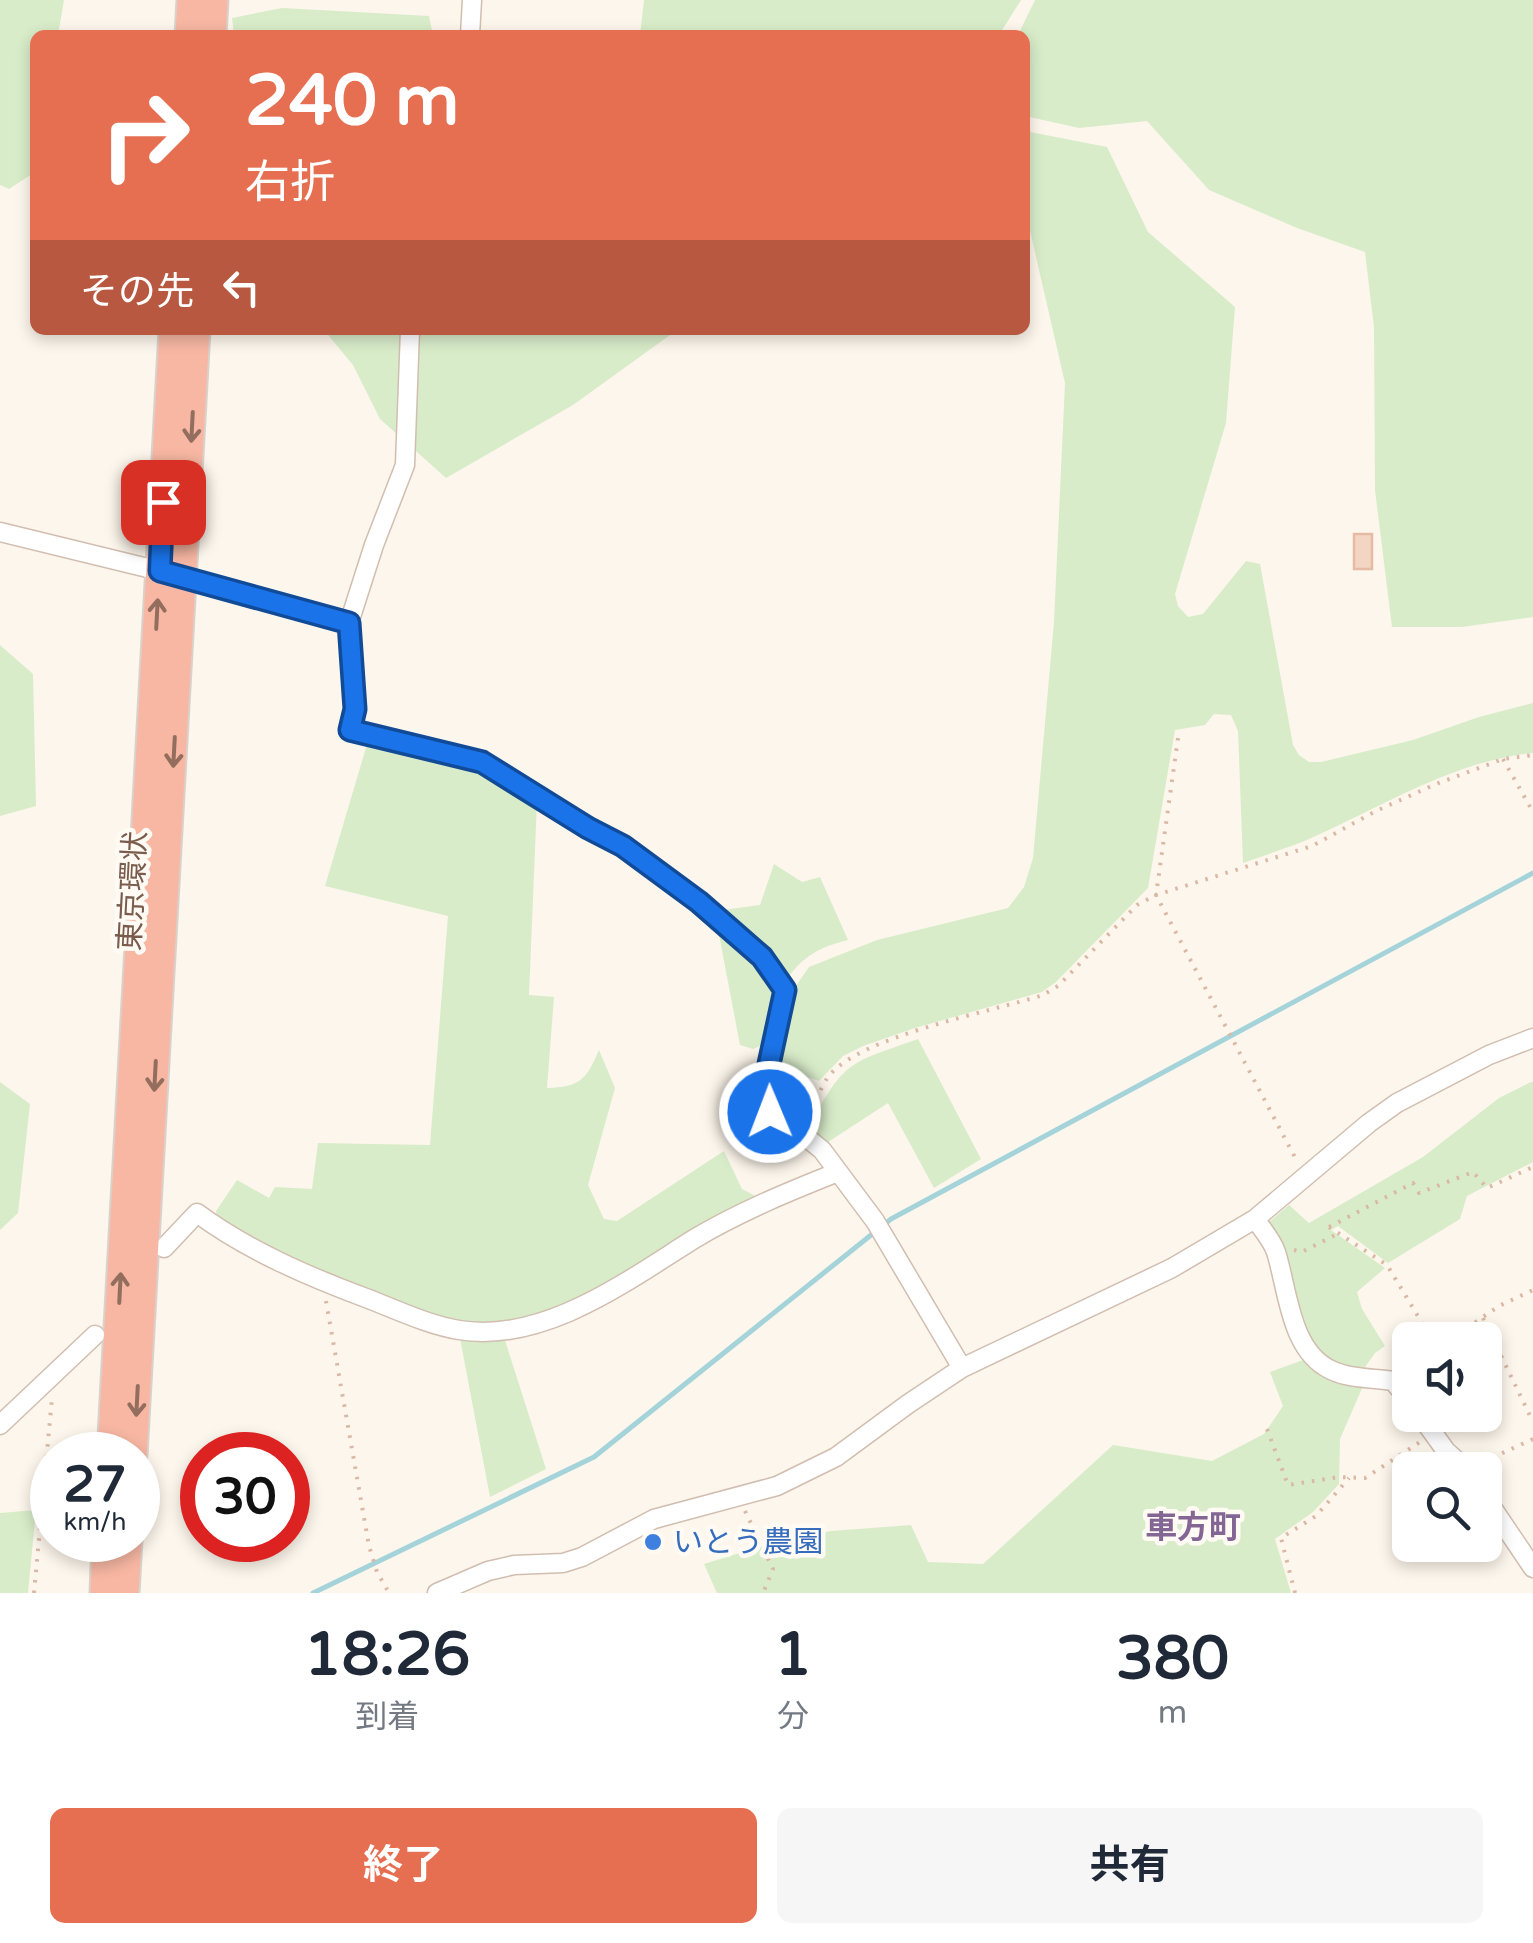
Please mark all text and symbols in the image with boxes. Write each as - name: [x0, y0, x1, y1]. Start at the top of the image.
- text: 240 m: [245, 60, 459, 144]
- icon: right: [80, 70, 210, 200]
- text: 右折: [245, 156, 335, 210]
- icon: left: [214, 260, 269, 315]
- text: その先: [80, 269, 194, 315]
- one-way arrow: [182, 411, 201, 443]
- pin: [121, 460, 206, 545]
- icon: arrive: [136, 475, 191, 530]
- one-way arrow: [148, 598, 167, 630]
- one-way arrow: [164, 735, 183, 767]
- street label: 東京環状: [111, 830, 155, 952]
- one-way arrow: [145, 1060, 164, 1092]
- position arrow: [718, 1060, 822, 1164]
- one-way arrow: [111, 1272, 130, 1304]
- map controls: [1392, 1322, 1502, 1562]
- button: sound: [1392, 1322, 1502, 1432]
- one-way arrow: [127, 1384, 146, 1416]
- speed limit sign: 30: [180, 1432, 310, 1562]
- button: search: [1392, 1452, 1502, 1562]
- text: 27: [64, 1455, 126, 1515]
- text: km/h: [64, 1507, 126, 1537]
- district label: 車方町: [1145, 1509, 1241, 1547]
- place label: いとう農園: [673, 1524, 823, 1561]
- marker: いとう農園: [642, 1531, 664, 1553]
- text: 18:26: [304, 1619, 470, 1691]
- text: 1: [774, 1619, 812, 1691]
- text: 380: [1116, 1623, 1229, 1695]
- text: m: [1158, 1694, 1187, 1732]
- text: 到着: [355, 1698, 419, 1736]
- text: 分: [777, 1698, 809, 1736]
- button: 終了: [50, 1808, 757, 1923]
- button: 共有: [777, 1808, 1483, 1923]

